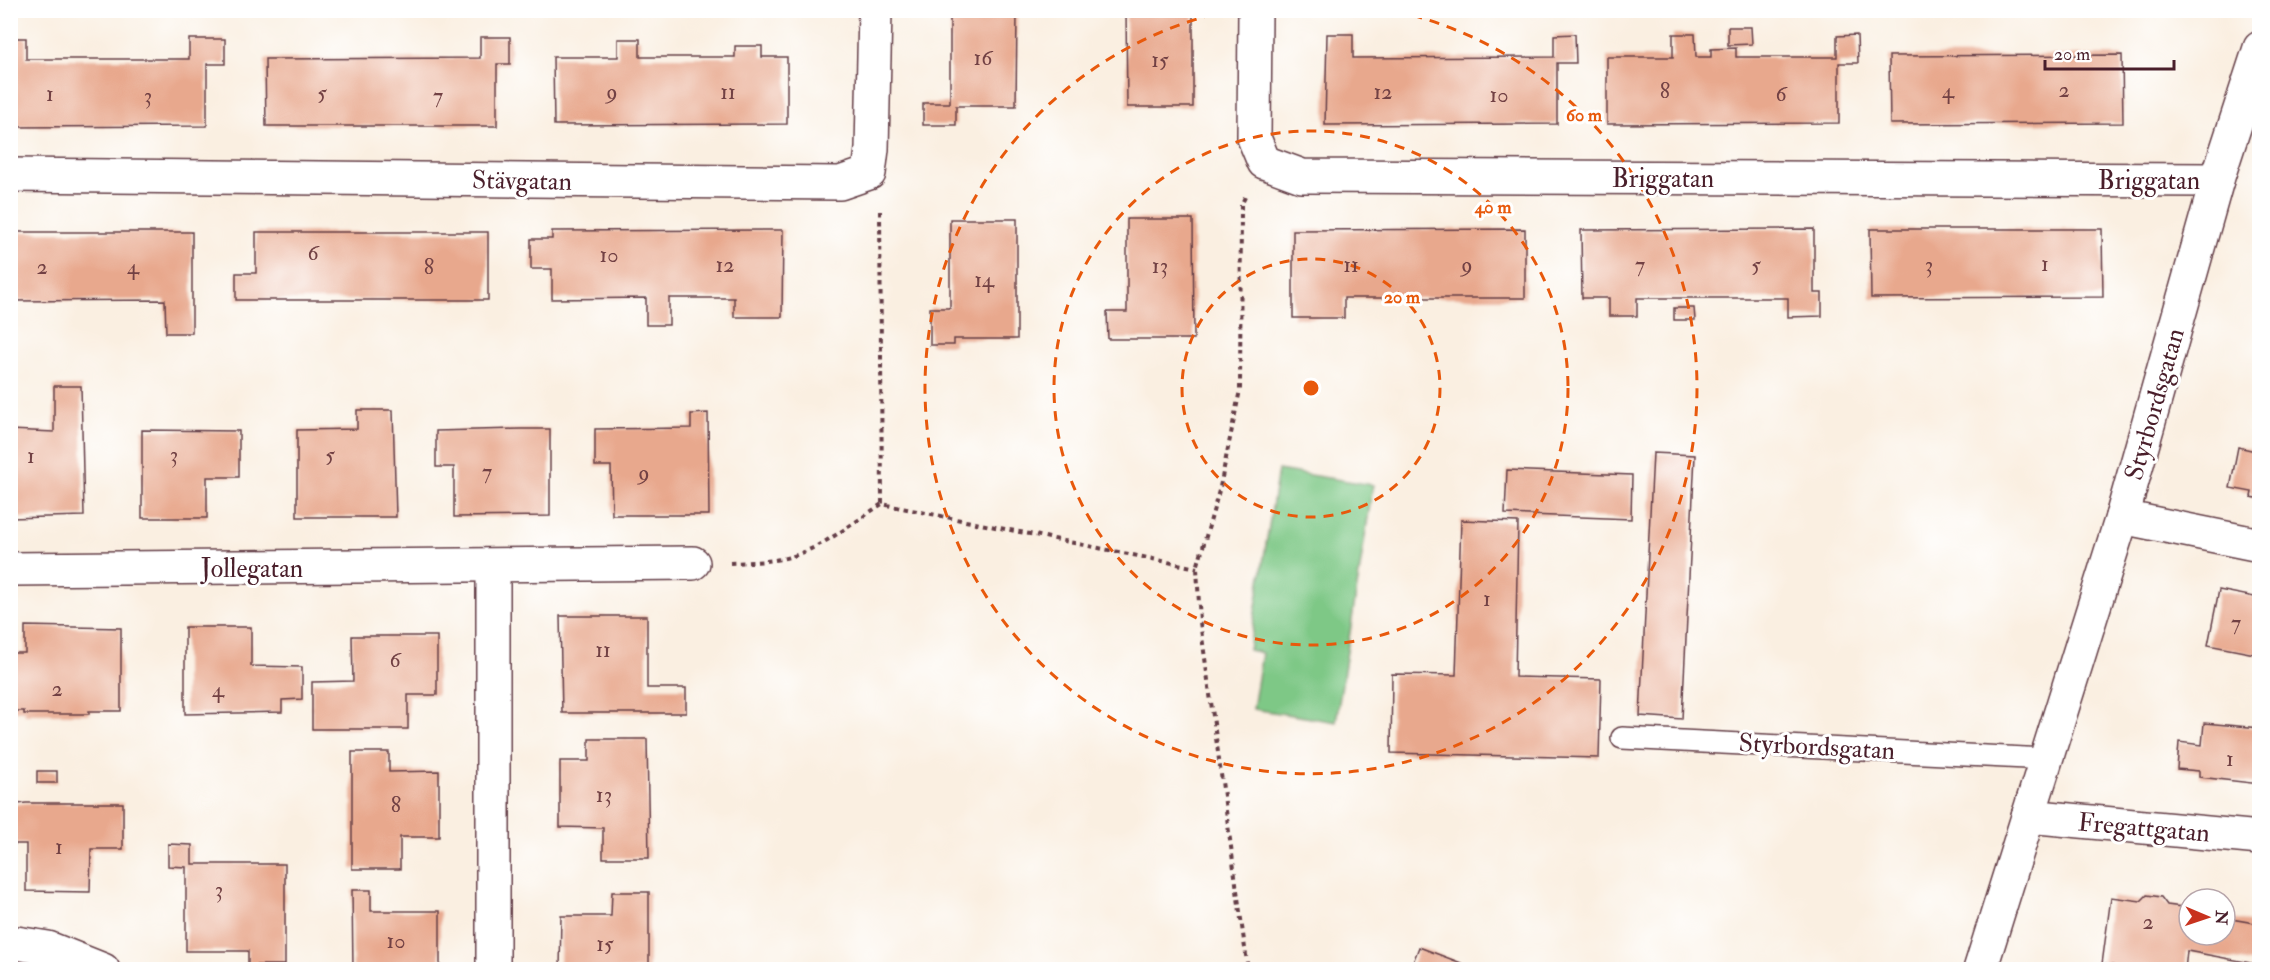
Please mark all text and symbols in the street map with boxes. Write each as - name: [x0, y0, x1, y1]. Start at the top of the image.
- scale bar: [2045, 33, 2174, 71]
- text: 20 m: [2054, 43, 2090, 66]
- house number: 16: [974, 44, 994, 72]
- house number: 15: [1151, 46, 1169, 74]
- house number: 2: [2058, 76, 2070, 104]
- house number: 8: [1660, 77, 1670, 105]
- house number: 4: [1942, 77, 1955, 105]
- house number: 9: [604, 78, 618, 106]
- house number: 11: [720, 78, 736, 106]
- house number: 12: [1373, 78, 1393, 106]
- house number: 5: [317, 79, 327, 107]
- house number: 1: [46, 80, 54, 108]
- house number: 6: [1775, 80, 1788, 108]
- house number: 10: [1489, 81, 1509, 109]
- house number: 3: [144, 82, 152, 110]
- house number: 7: [433, 82, 443, 110]
- text: 60 m: [1566, 104, 1603, 127]
- street label: Briggatan: [1612, 163, 1714, 195]
- street label: Stävgatan: [472, 164, 572, 198]
- street label: Briggatan: [2098, 165, 2200, 197]
- text: 40 m: [1474, 196, 1512, 219]
- house number: 6: [307, 239, 320, 267]
- house number: 10: [599, 241, 619, 269]
- house number: 1: [2041, 250, 2049, 278]
- house number: 12: [715, 251, 735, 279]
- house number: 11: [1343, 251, 1359, 279]
- house number: 9: [1459, 251, 1473, 279]
- house number: 7: [1635, 251, 1645, 279]
- house number: 5: [1751, 251, 1761, 279]
- house number: 3: [1925, 251, 1933, 279]
- house number: 13: [1152, 252, 1168, 280]
- house number: 2: [36, 253, 48, 281]
- house number: 4: [127, 253, 140, 281]
- house number: 8: [424, 253, 434, 281]
- house number: 14: [974, 266, 995, 294]
- text: 20 m: [1384, 286, 1421, 309]
- street label: Styrbordsgatan: [2118, 325, 2192, 484]
- centre of rings: [1301, 378, 1321, 398]
- house number: 3: [170, 441, 178, 469]
- house number: 5: [325, 441, 335, 469]
- house number: 1: [27, 442, 35, 470]
- house number: 7: [482, 458, 492, 486]
- house number: 9: [636, 459, 650, 487]
- street label: Jollegatan: [200, 553, 303, 585]
- house number: 1: [1483, 585, 1491, 613]
- house number: 7: [2231, 609, 2241, 637]
- house number: 11: [595, 636, 611, 664]
- house number: 6: [389, 646, 402, 674]
- house number: 2: [51, 675, 63, 703]
- house number: 4: [212, 676, 225, 704]
- street label: Styrbordsgatan: [1738, 727, 1896, 767]
- house number: 1: [2226, 745, 2234, 773]
- house number: 13: [596, 781, 612, 809]
- house number: 8: [391, 791, 401, 819]
- street label: Fregattgatan: [2077, 806, 2211, 850]
- house number: 1: [55, 833, 63, 861]
- house number: 3: [215, 876, 223, 904]
- north arrow: [2177, 887, 2237, 947]
- house number: 2: [2142, 908, 2154, 936]
- text: N: [2211, 909, 2231, 926]
- house number: 10: [386, 927, 406, 955]
- house number: 15: [596, 930, 614, 958]

